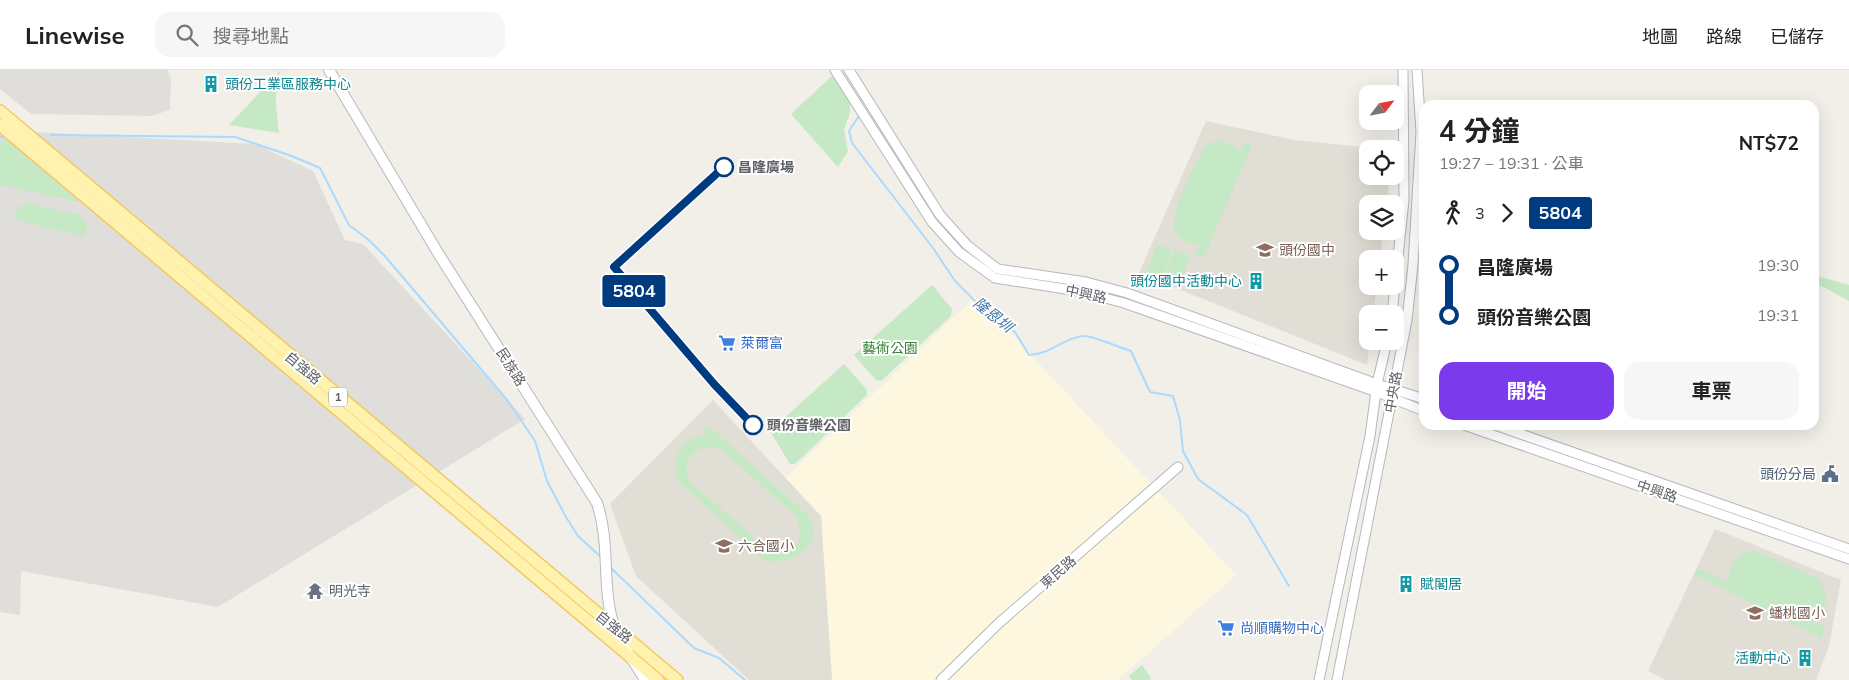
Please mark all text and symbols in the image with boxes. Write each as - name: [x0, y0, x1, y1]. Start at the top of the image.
- search box: [155, 12, 505, 57]
- text: Linewise: [25, 20, 125, 50]
- icon: search: [173, 21, 201, 49]
- text: 搜尋地點: [213, 24, 289, 48]
- text: 地圖: [1642, 25, 1678, 48]
- text: 路線: [1706, 25, 1742, 48]
- text: 已儲存: [1770, 25, 1824, 48]
- building icon: 頭份工業區服務中心: [201, 74, 221, 94]
- place label: 頭份工業區服務中心: [225, 75, 351, 93]
- north arrow: [1359, 85, 1404, 130]
- map controls: [1359, 85, 1404, 350]
- text: 4 分鐘: [1439, 113, 1519, 148]
- text: NT$72: [1739, 131, 1799, 155]
- button: locate: [1359, 140, 1404, 185]
- text: 19:27 – 19:31 · 公車: [1439, 153, 1584, 173]
- marker: 昌隆廣場: [714, 157, 734, 177]
- place label: 昌隆廣場: [738, 158, 794, 176]
- button: layers: [1359, 195, 1404, 240]
- icon: walk: [1439, 199, 1467, 227]
- icon: forward: [1493, 199, 1521, 227]
- text: 5804: [1539, 201, 1582, 224]
- text: 3: [1475, 203, 1485, 223]
- school or university icon: 頭份國中: [1255, 240, 1275, 260]
- place label: 頭份國中: [1279, 241, 1335, 259]
- button: +: [1359, 250, 1404, 295]
- text: 昌隆廣場: [1477, 255, 1553, 279]
- text: 19:30: [1757, 255, 1799, 275]
- building icon: 頭份國中活動中心: [1246, 271, 1266, 291]
- place label: 頭份國中活動中心: [1130, 272, 1242, 290]
- line badge: 5804: [599, 275, 669, 307]
- text: 5804: [612, 279, 656, 302]
- street label: 中興路: [1064, 281, 1108, 307]
- water label: 隆恩圳: [970, 293, 1018, 337]
- button: −: [1359, 305, 1404, 350]
- text: 頭份音樂公園: [1477, 305, 1591, 329]
- text: 19:31: [1757, 305, 1799, 325]
- supermarket icon: 萊爾富: [717, 333, 737, 353]
- place label: 萊爾富: [741, 334, 783, 352]
- park label: 藝術公園: [862, 339, 918, 357]
- street label: 民族路: [492, 344, 530, 390]
- street label: 自強路: [281, 348, 325, 388]
- button: 開始: [1439, 362, 1614, 420]
- button: 車票: [1624, 362, 1799, 420]
- street label: 中央路: [1380, 370, 1406, 414]
- road number: 1: [329, 388, 347, 407]
- marker: 頭份音樂公園: [743, 415, 763, 435]
- place label: 頭份音樂公園: [767, 416, 851, 434]
- public building icon: 頭份分局: [1820, 464, 1840, 484]
- place label: 頭份分局: [1760, 465, 1816, 483]
- street label: 中興路: [1634, 476, 1680, 506]
- school or university icon: 六合國小: [714, 536, 734, 556]
- place label: 六合國小: [738, 537, 794, 555]
- street label: 東民路: [1036, 551, 1080, 593]
- building icon: 賦閣居: [1396, 574, 1416, 594]
- place label: 賦閣居: [1420, 575, 1462, 593]
- temple icon: 明光寺: [305, 581, 325, 601]
- place label: 明光寺: [329, 582, 371, 600]
- school or university icon: 蟠桃國小: [1745, 603, 1765, 623]
- place label: 蟠桃國小: [1769, 604, 1825, 622]
- street label: 自強路: [592, 607, 636, 647]
- supermarket icon: 尚順購物中心: [1216, 618, 1236, 638]
- place label: 尚順購物中心: [1240, 619, 1324, 637]
- building icon: 活動中心: [1795, 648, 1815, 668]
- place label: 活動中心: [1735, 649, 1791, 667]

